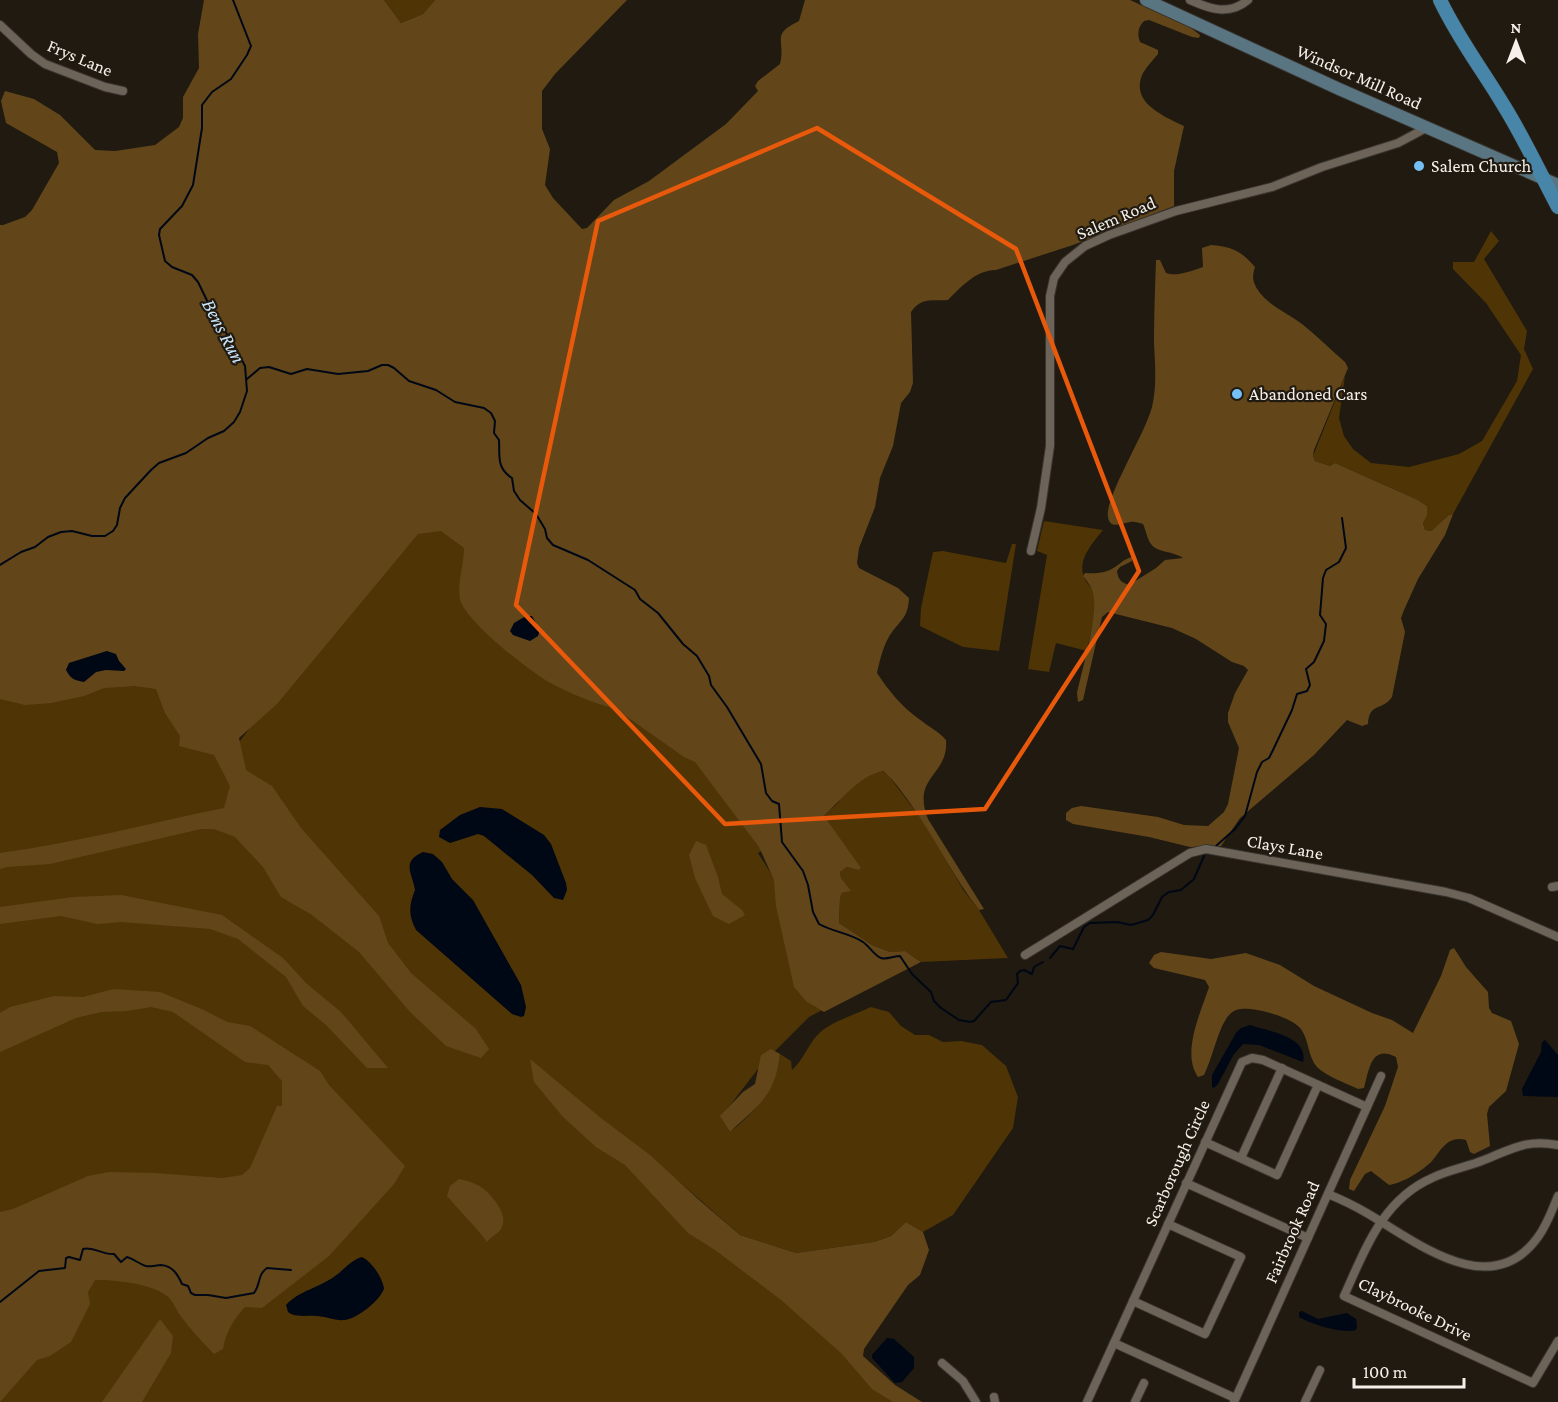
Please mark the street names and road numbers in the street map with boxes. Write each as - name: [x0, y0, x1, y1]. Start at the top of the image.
- street label: Frys Lane: [44, 35, 116, 81]
- street label: Windsor Mill Road: [1293, 40, 1425, 114]
- street label: Salem Road: [1074, 192, 1159, 244]
- street label: Clays Lane: [1245, 830, 1325, 864]
- street label: Scarborough Circle: [1140, 1097, 1214, 1229]
- street label: Fairbrook Road: [1261, 1177, 1324, 1286]
- street label: Claybrooke Drive: [1355, 1273, 1475, 1345]

